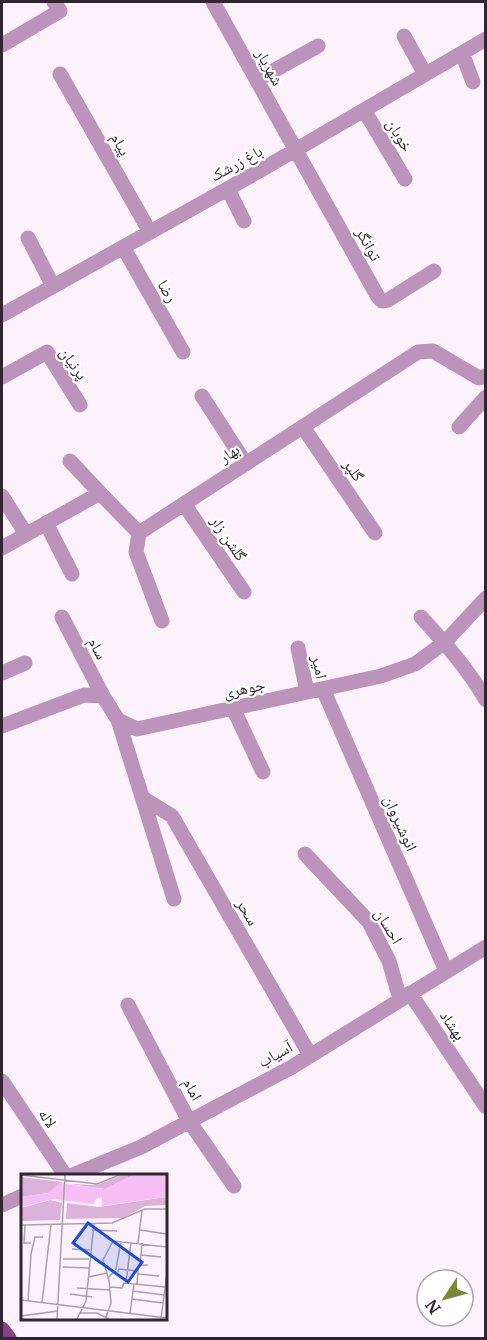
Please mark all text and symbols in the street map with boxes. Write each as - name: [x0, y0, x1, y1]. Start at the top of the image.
- street label: شهریار: [251, 44, 288, 89]
- street label: خوبان: [381, 115, 418, 156]
- street label: پیام: [106, 129, 136, 160]
- street label: باغ زرشک: [206, 140, 266, 186]
- street label: توانگر: [351, 223, 386, 264]
- street label: رضا: [154, 276, 182, 306]
- street label: پرنیان: [55, 343, 93, 384]
- street label: بهار: [214, 439, 243, 468]
- street label: گلپر: [339, 454, 369, 485]
- street label: گلشن زار: [205, 511, 252, 565]
- street label: سام: [83, 633, 112, 663]
- street label: امیر: [308, 653, 332, 680]
- street label: جوهری: [221, 674, 267, 703]
- street label: انوشیروان: [379, 792, 422, 854]
- street label: سحر: [232, 894, 264, 929]
- street label: احسان: [370, 905, 407, 948]
- street label: بهشاد: [436, 1006, 470, 1044]
- street label: آسیاب: [254, 1036, 297, 1072]
- street label: امام: [178, 1074, 207, 1104]
- street label: لاله: [34, 1105, 62, 1131]
- inset map: [21, 1174, 166, 1319]
- north arrow: [415, 1268, 475, 1328]
- text: N: [421, 1296, 445, 1318]

